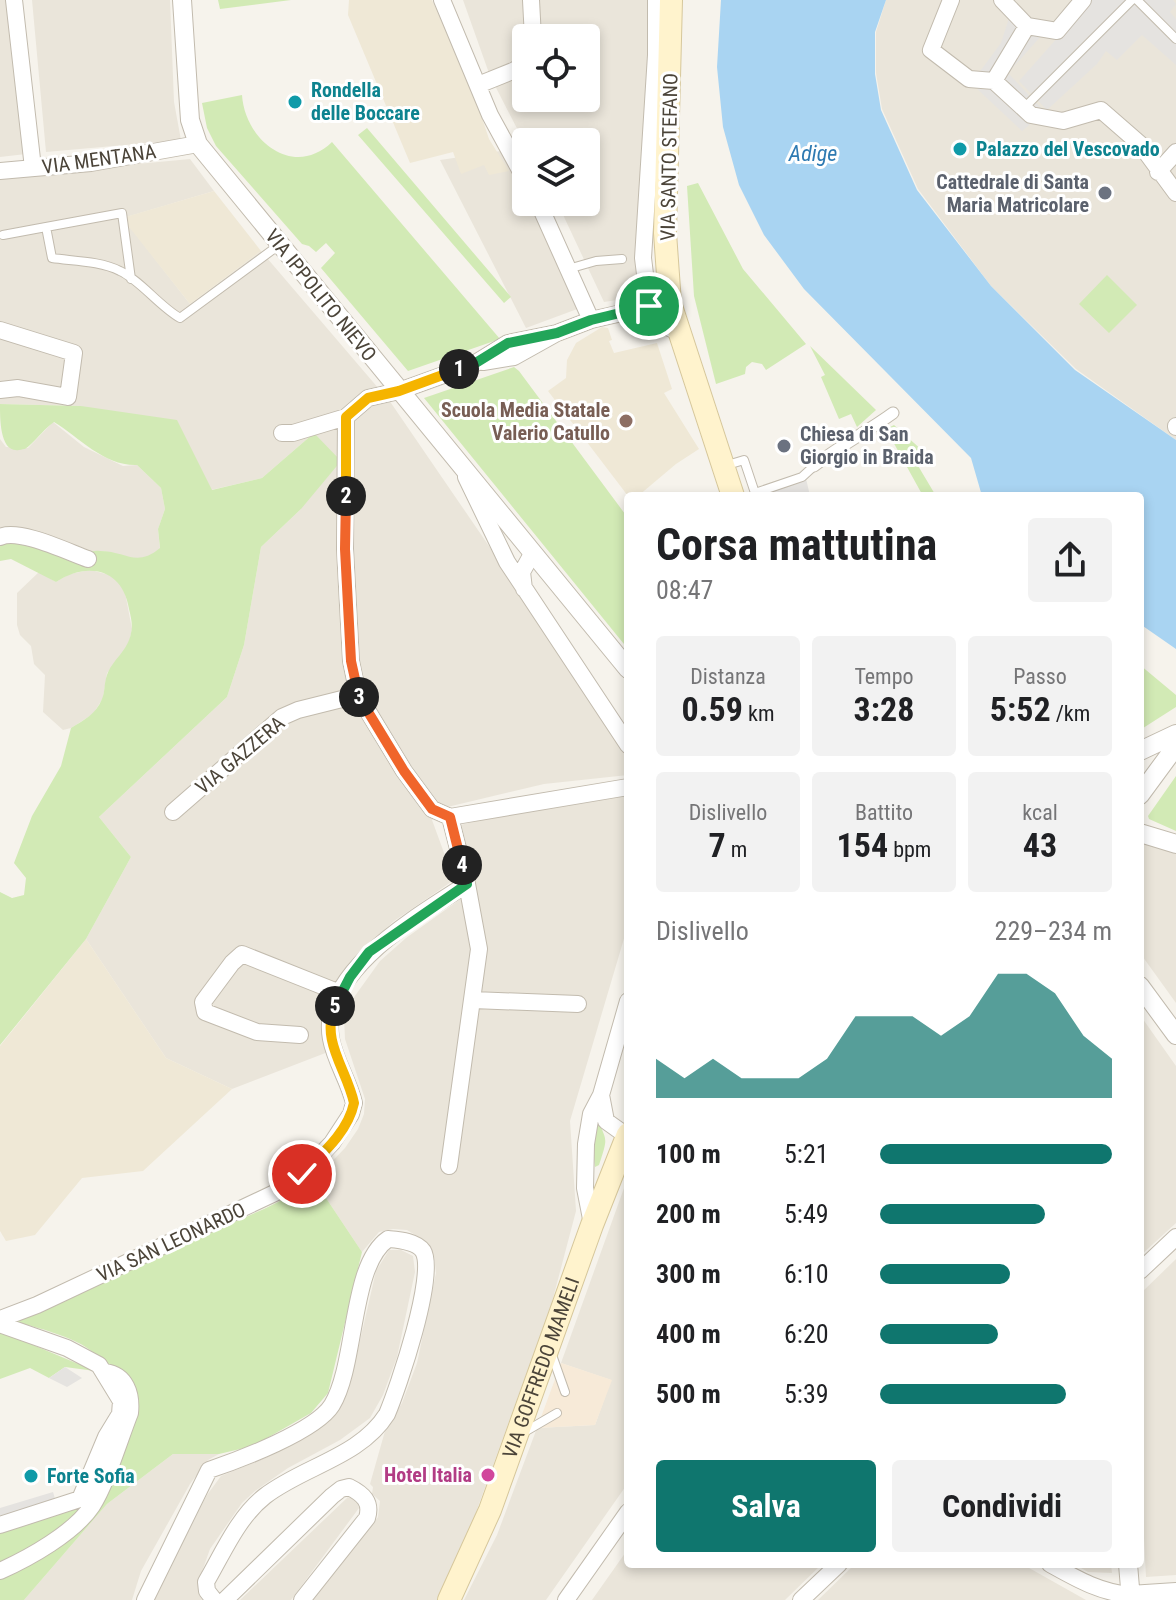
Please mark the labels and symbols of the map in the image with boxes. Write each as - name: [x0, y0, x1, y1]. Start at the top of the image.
- street label: VIA SANTO STEFANO: [656, 73, 682, 241]
- place label: Rondella delle Boccare: [311, 78, 420, 125]
- marker: Rondella delle Boccare: [286, 93, 304, 111]
- place label: Palazzo del Vescovado: [976, 137, 1160, 161]
- street label: VIA MENTANA: [40, 139, 158, 179]
- marker: Palazzo del Vescovado: [951, 140, 969, 158]
- water label: Adige: [788, 141, 837, 166]
- place label: Cattedrale di Santa Maria Matricolare: [936, 170, 1089, 217]
- marker: Cattedrale di Santa Maria Matricolare: [1096, 184, 1114, 202]
- street label: VIA IPPOLITO NIEVO: [260, 224, 382, 366]
- pin: [615, 272, 683, 340]
- pin: 1: [439, 349, 479, 389]
- place label: Scuola Media Statale Valerio Catullo: [441, 398, 610, 445]
- marker: Scuola Media Statale Valerio Catullo: [617, 412, 635, 430]
- place label: Chiesa di San Giorgio in Braida: [800, 422, 934, 469]
- marker: Chiesa di San Giorgio in Braida: [775, 437, 793, 455]
- pin: 2: [326, 476, 366, 516]
- pin: 3: [339, 677, 379, 717]
- street label: VIA GAZZERA: [191, 711, 290, 799]
- pin: 4: [442, 845, 482, 885]
- pin: 5: [315, 986, 355, 1026]
- pin: [268, 1140, 336, 1208]
- street label: VIA SAN LEONARDO: [93, 1197, 249, 1287]
- street label: VIA GOFFREDO MAMELI: [497, 1274, 584, 1462]
- place label: Hotel Italia: [384, 1463, 472, 1487]
- place label: Forte Sofia: [47, 1464, 135, 1488]
- marker: Hotel Italia: [479, 1466, 497, 1484]
- marker: Forte Sofia: [22, 1467, 40, 1485]

